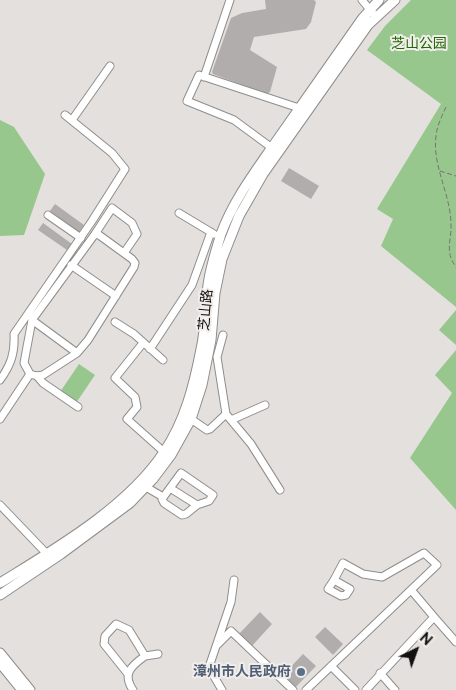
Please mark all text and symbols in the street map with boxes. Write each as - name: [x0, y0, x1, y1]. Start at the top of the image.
- park label: 芝山公园: [391, 36, 447, 52]
- street label: 芝山路: [196, 288, 216, 332]
- north arrow: [391, 625, 441, 675]
- text: N: [417, 629, 435, 648]
- place label: 漳州市人民政府: [193, 664, 291, 680]
- marker: 漳州市人民政府: [295, 666, 307, 678]

